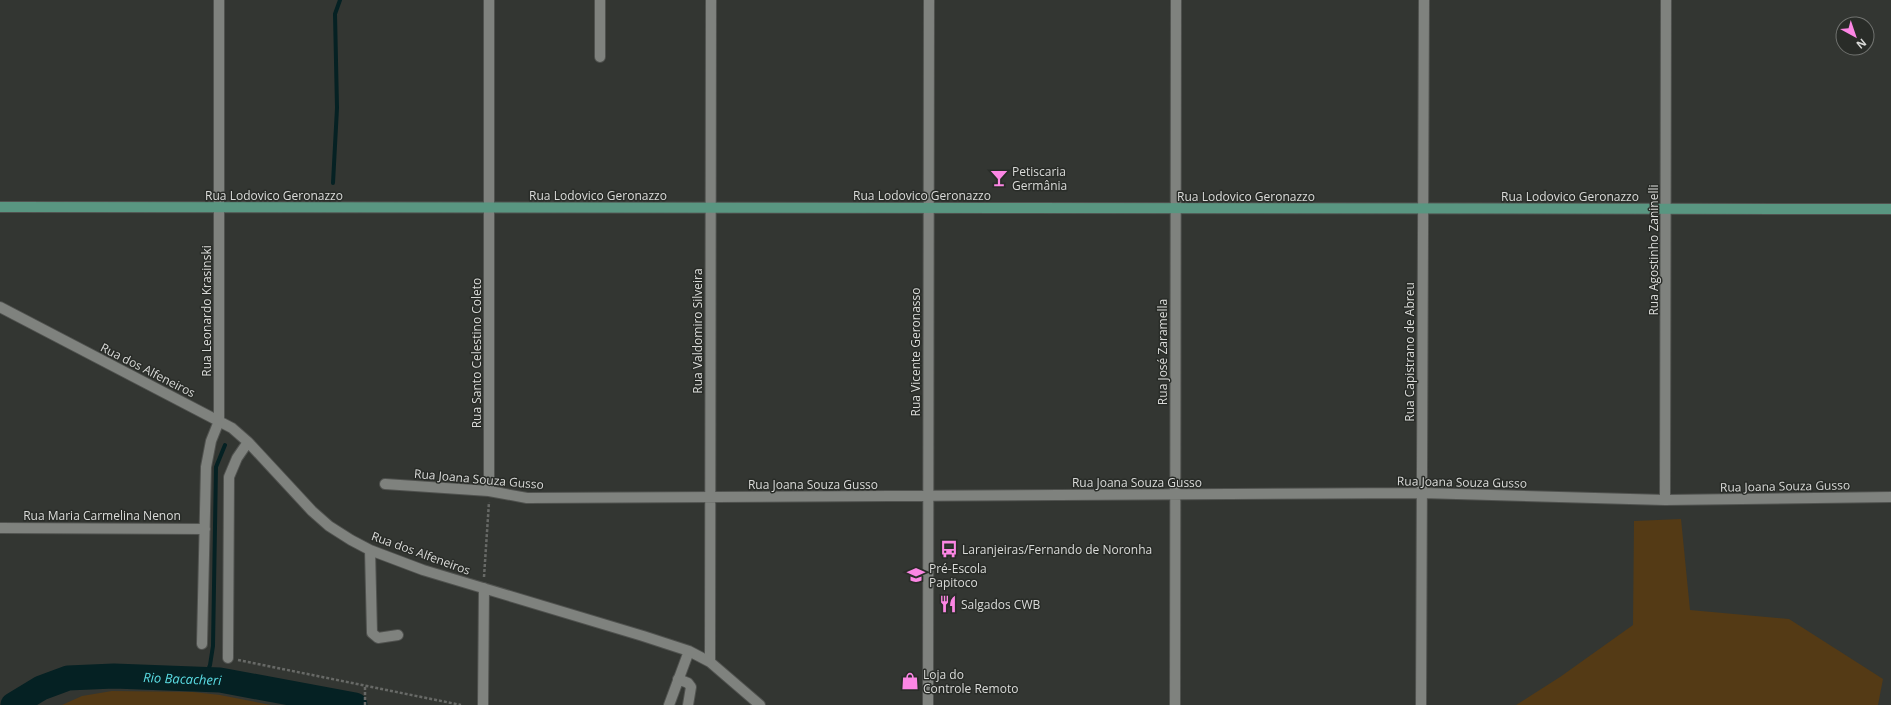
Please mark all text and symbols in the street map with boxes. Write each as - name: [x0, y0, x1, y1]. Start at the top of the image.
- north arrow: [1835, 16, 1875, 56]
- text: N: [1853, 35, 1870, 53]
- place label: Petiscaria Germânia: [1012, 163, 1067, 194]
- bar icon: Petiscaria Germânia: [989, 168, 1009, 188]
- street label: Rua Agostinho Zaninelli: [1645, 184, 1662, 316]
- street label: Rua Lodovico Geronazzo: [205, 187, 343, 204]
- street label: Rua Lodovico Geronazzo: [529, 187, 667, 204]
- street label: Rua Lodovico Geronazzo: [853, 187, 991, 204]
- street label: Rua Lodovico Geronazzo: [1177, 188, 1315, 205]
- street label: Rua Lodovico Geronazzo: [1501, 188, 1639, 205]
- street label: Rua Leonardo Krasinski: [198, 245, 215, 377]
- street label: Rua Valdomiro Silveira: [689, 268, 706, 394]
- street label: Rua Santo Celestino Coleto: [468, 278, 485, 428]
- street label: Rua Capistrano de Abreu: [1401, 282, 1418, 422]
- street label: Rua Vicente Geronasso: [907, 288, 924, 416]
- street label: Rua José Zaramella: [1154, 299, 1171, 405]
- street label: Rua dos Alfeneiros: [98, 339, 199, 401]
- street label: Rua Joana Souza Gusso: [413, 465, 545, 493]
- street label: Rua Joana Souza Gusso: [1397, 472, 1527, 492]
- street label: Rua Joana Souza Gusso: [1072, 474, 1202, 491]
- street label: Rua Joana Souza Gusso: [748, 476, 878, 493]
- street label: Rua Joana Souza Gusso: [1720, 476, 1850, 496]
- street label: Rua Maria Carmelina Nenon: [23, 507, 181, 524]
- street label: Rua dos Alfeneiros: [369, 527, 473, 579]
- bus stop icon: Laranjeiras/Fernando de Noronha: [939, 539, 959, 559]
- place label: Laranjeiras/Fernando de Noronha: [962, 541, 1152, 558]
- place label: Pré-Escola Papitoco: [929, 560, 987, 591]
- school or university icon: Pré-Escola Papitoco: [906, 565, 926, 585]
- restaurant icon: Salgados CWB: [938, 594, 958, 614]
- place label: Salgados CWB: [961, 596, 1040, 613]
- place label: Loja do Controle Remoto: [923, 666, 1018, 697]
- water label: Rio Bacacheri: [143, 668, 222, 689]
- shop icon: Loja do Controle Remoto: [900, 671, 920, 691]

